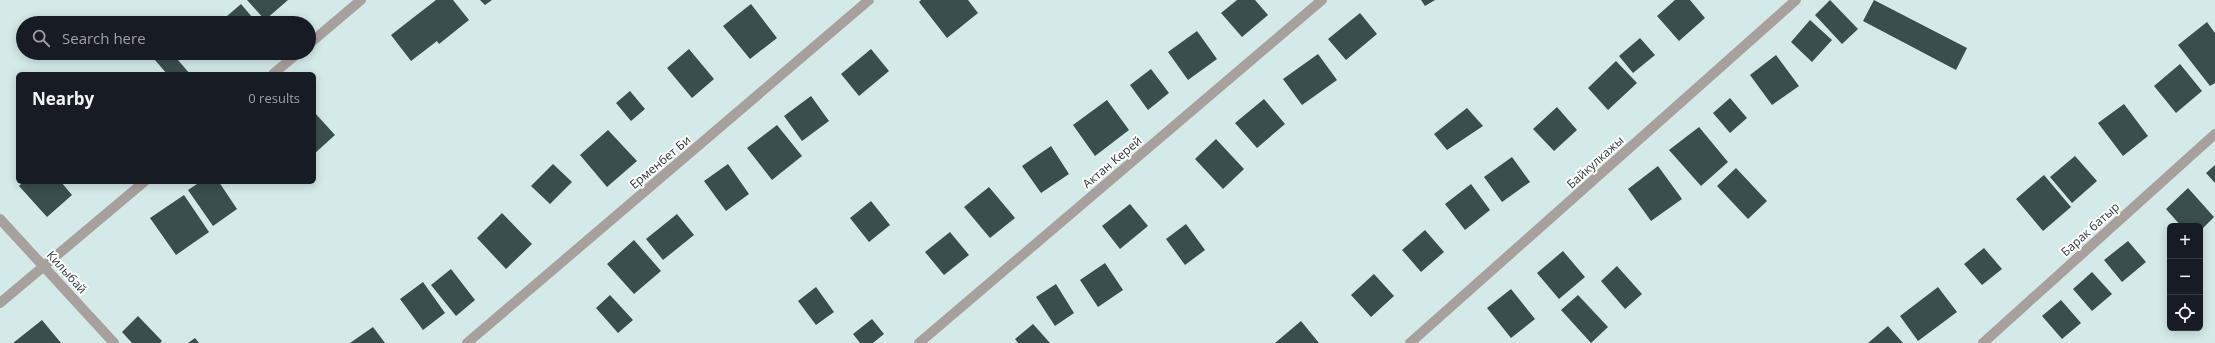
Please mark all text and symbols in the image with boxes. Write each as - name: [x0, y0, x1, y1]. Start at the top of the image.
- search box: [16, 16, 316, 60]
- icon: search: [30, 27, 52, 49]
- text: Search here: [62, 28, 146, 48]
- text: Nearby: [32, 87, 94, 110]
- text: 0 results: [248, 89, 300, 107]
- street label: Ерменбет Би: [626, 131, 694, 193]
- street label: Актан Керей: [1079, 132, 1145, 192]
- street label: Байкулкажы: [1563, 132, 1627, 192]
- street label: Барак батыр: [2057, 198, 2123, 260]
- map controls: [2167, 223, 2203, 331]
- button: +: [2167, 223, 2203, 259]
- street label: Килыбай: [43, 247, 91, 297]
- button: −: [2167, 259, 2203, 295]
- button: locate: [2167, 295, 2203, 331]

